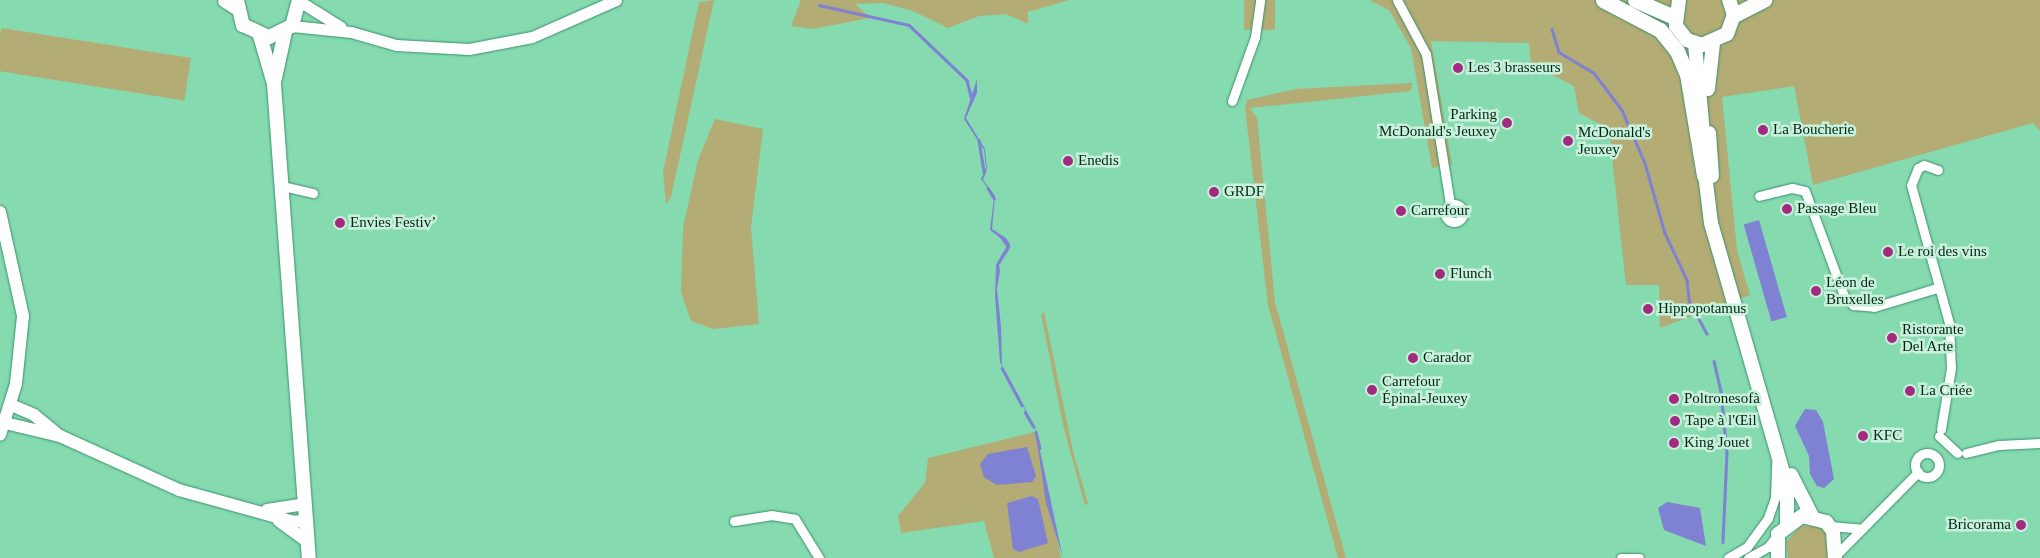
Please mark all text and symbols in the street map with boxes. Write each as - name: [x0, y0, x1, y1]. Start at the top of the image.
- place label: Les 3 brasseurs: [1468, 59, 1560, 77]
- marker: Les 3 brasseurs: [1452, 62, 1464, 74]
- place label: Parking McDonald's Jeuxey: [1379, 105, 1497, 140]
- marker: Parking McDonald's Jeuxey: [1501, 117, 1513, 129]
- place label: La Boucherie: [1773, 121, 1854, 139]
- place label: McDonald's Jeuxey: [1578, 123, 1651, 158]
- marker: La Boucherie: [1757, 124, 1769, 136]
- marker: McDonald's Jeuxey: [1562, 135, 1574, 147]
- place label: Enedis: [1078, 152, 1119, 170]
- marker: Enedis: [1062, 155, 1074, 167]
- place label: GRDF: [1224, 183, 1264, 201]
- marker: GRDF: [1208, 186, 1220, 198]
- place label: Passage Bleu: [1797, 200, 1877, 218]
- place label: Carrefour: [1411, 202, 1469, 220]
- marker: Passage Bleu: [1781, 203, 1793, 215]
- marker: Carrefour: [1395, 205, 1407, 217]
- place label: Envies Festiv’: [350, 214, 436, 232]
- marker: Envies Festiv’: [334, 217, 346, 229]
- place label: Le roi des vins: [1898, 243, 1987, 261]
- marker: Le roi des vins: [1882, 246, 1894, 258]
- place label: Flunch: [1450, 265, 1492, 283]
- marker: Flunch: [1434, 268, 1446, 280]
- place label: Léon de Bruxelles: [1826, 273, 1883, 308]
- marker: Léon de Bruxelles: [1810, 285, 1822, 297]
- place label: Hippopotamus: [1658, 300, 1746, 318]
- marker: Hippopotamus: [1642, 303, 1654, 315]
- place label: Ristorante Del Arte: [1902, 320, 1964, 355]
- marker: Ristorante Del Arte: [1886, 332, 1898, 344]
- place label: Carador: [1423, 349, 1471, 367]
- marker: Carador: [1407, 352, 1419, 364]
- place label: Carrefour Épinal-Jeuxey: [1382, 372, 1468, 407]
- place label: La Criée: [1920, 382, 1972, 400]
- marker: Carrefour Épinal-Jeuxey: [1366, 384, 1378, 396]
- marker: La Criée: [1904, 385, 1916, 397]
- place label: Poltronesofà: [1684, 390, 1760, 408]
- marker: Poltronesofà: [1668, 393, 1680, 405]
- place label: Tape à l'Œil: [1685, 412, 1757, 430]
- marker: Tape à l'Œil: [1669, 415, 1681, 427]
- place label: KFC: [1873, 427, 1902, 445]
- marker: KFC: [1857, 430, 1869, 442]
- place label: King Jouet: [1684, 434, 1749, 452]
- marker: King Jouet: [1668, 437, 1680, 449]
- place label: Bricorama: [1948, 516, 2011, 534]
- marker: Bricorama: [2015, 519, 2027, 531]

